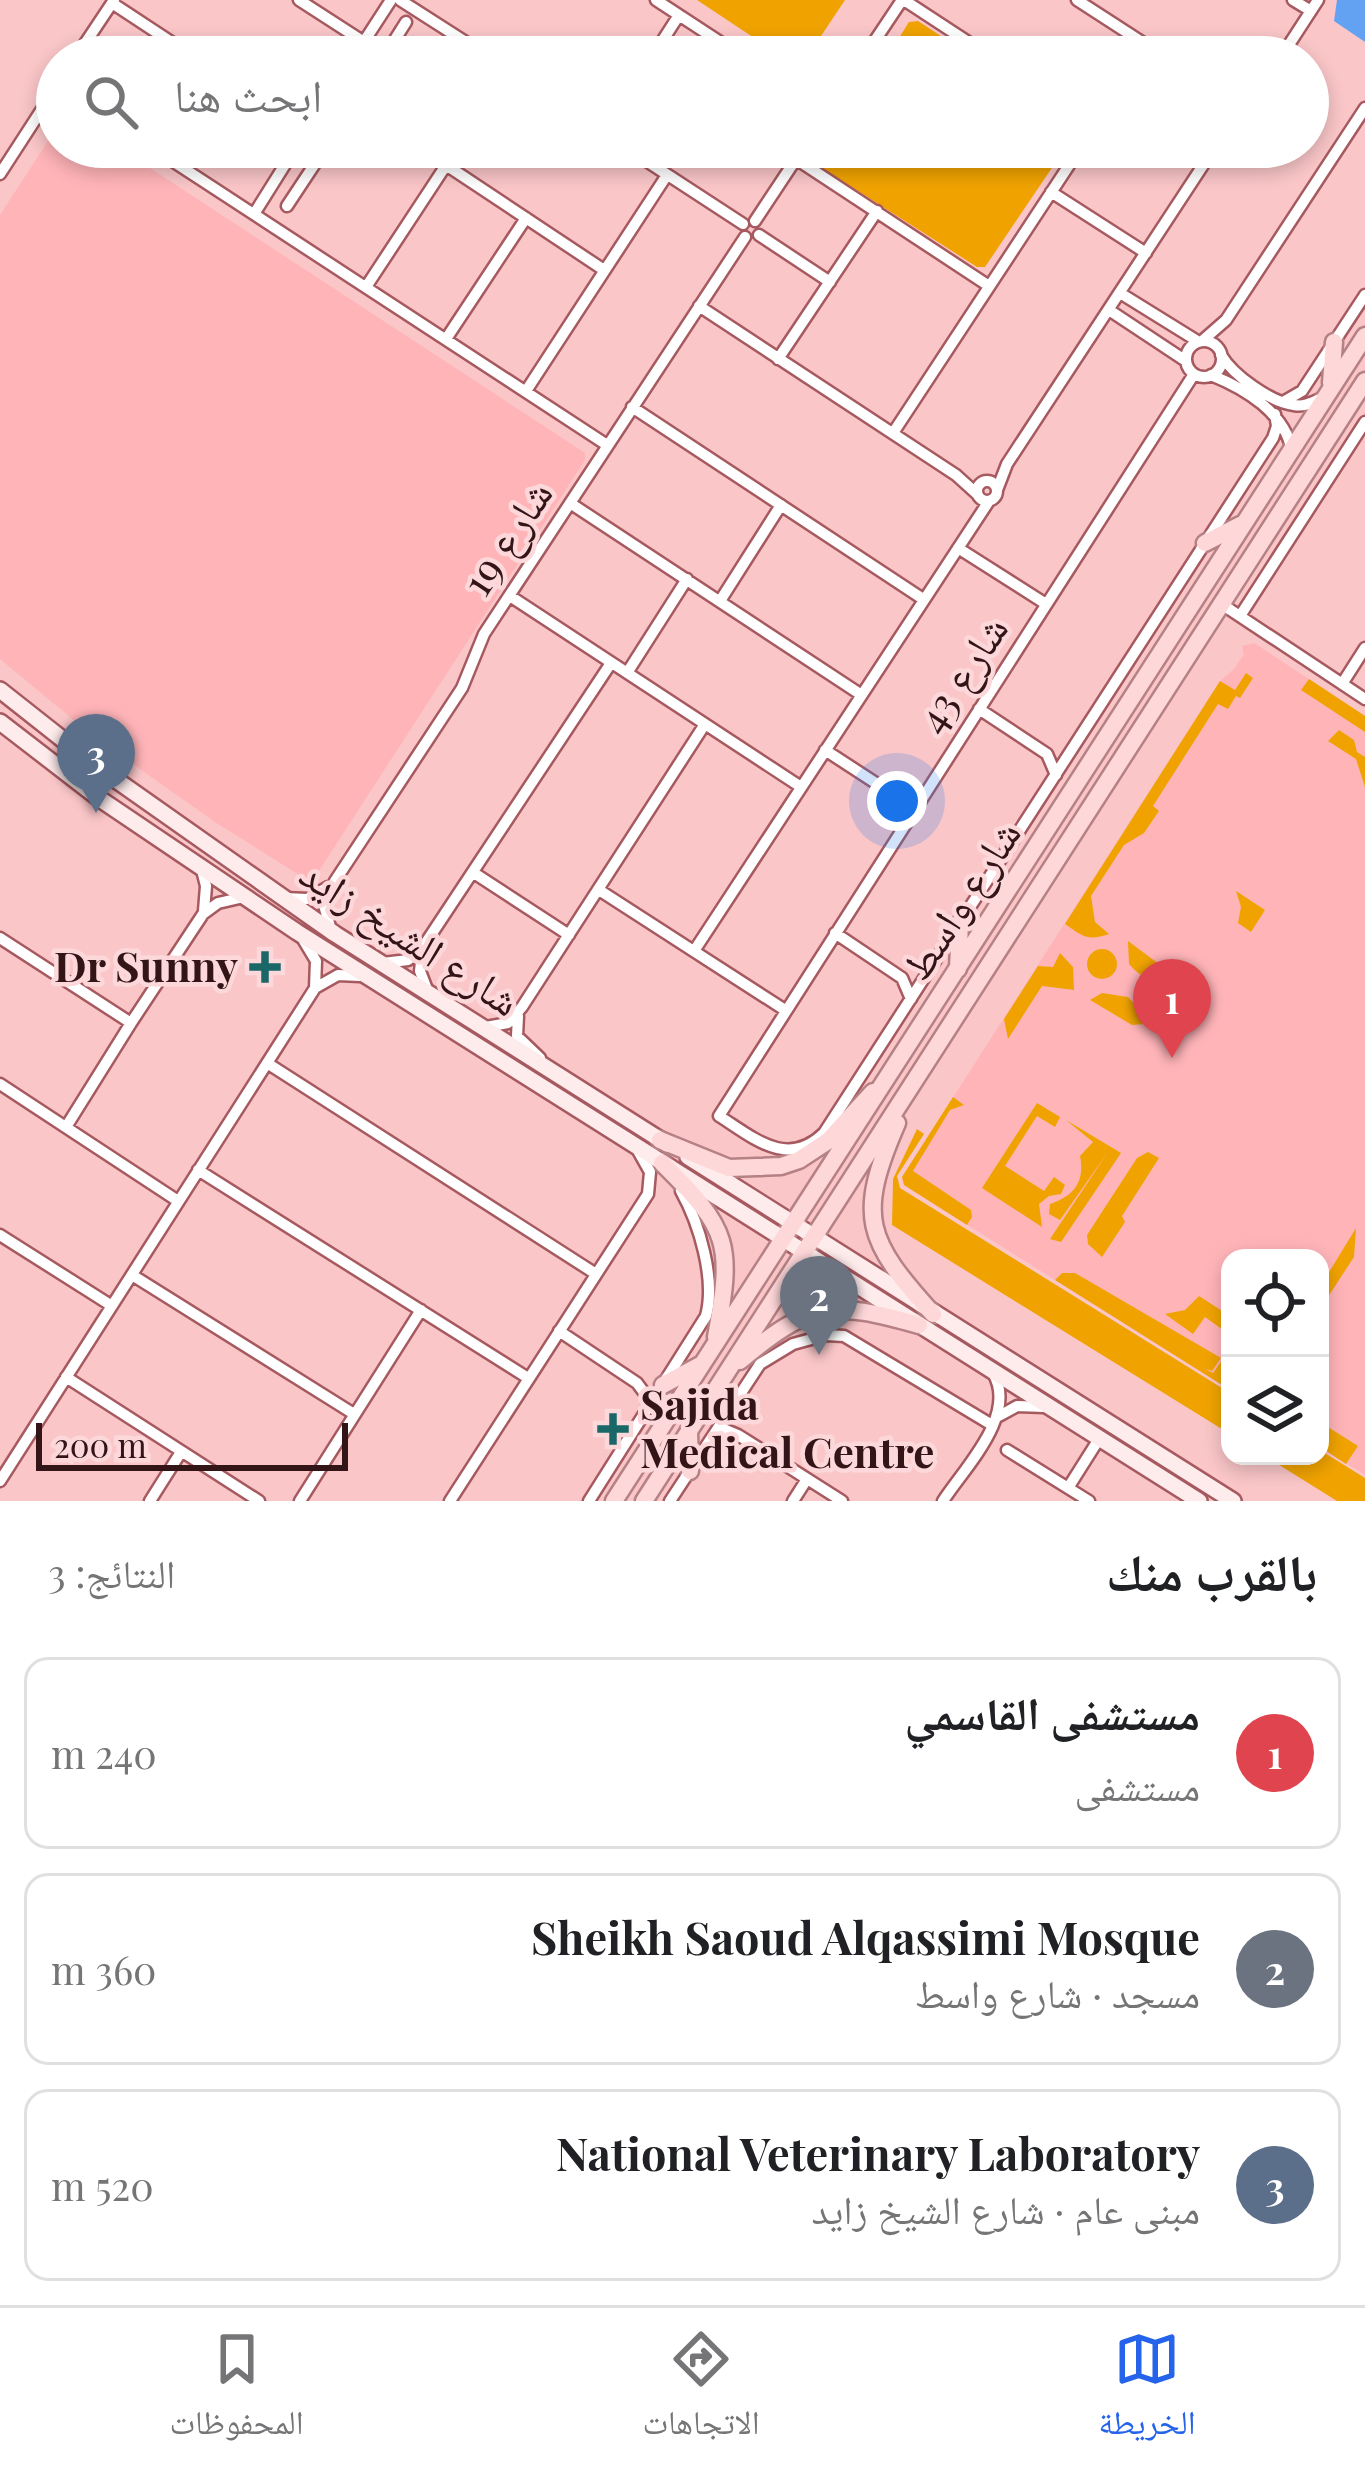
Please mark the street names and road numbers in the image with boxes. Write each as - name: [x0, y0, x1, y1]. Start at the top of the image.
- street label: شارع 19: [447, 468, 564, 606]
- street label: شارع 43: [902, 603, 1020, 743]
- street label: شارع واسط: [887, 808, 1033, 990]
- street label: شارع الشيخ زايد: [290, 843, 532, 1028]

